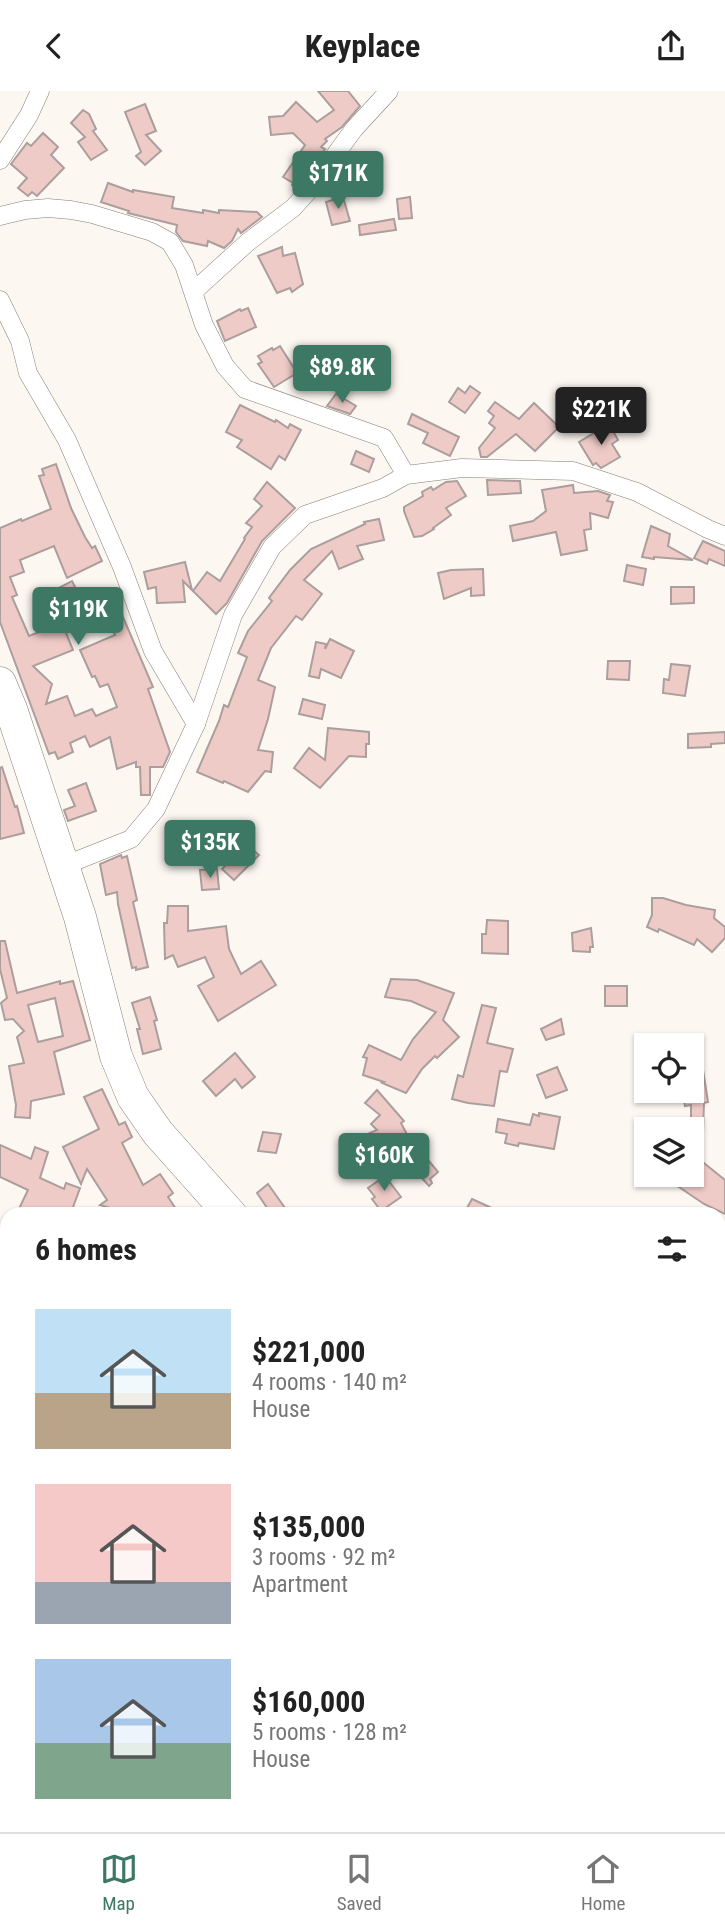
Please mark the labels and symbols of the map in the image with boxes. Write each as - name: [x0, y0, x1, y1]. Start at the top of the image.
- pin: $171K: [289, 151, 387, 211]
- pin: $89.8K: [285, 345, 399, 405]
- pin: $221K: [552, 387, 650, 447]
- pin: $119K: [29, 587, 127, 647]
- pin: $135K: [161, 821, 259, 880]
- pin: $160K: [335, 1133, 433, 1193]

